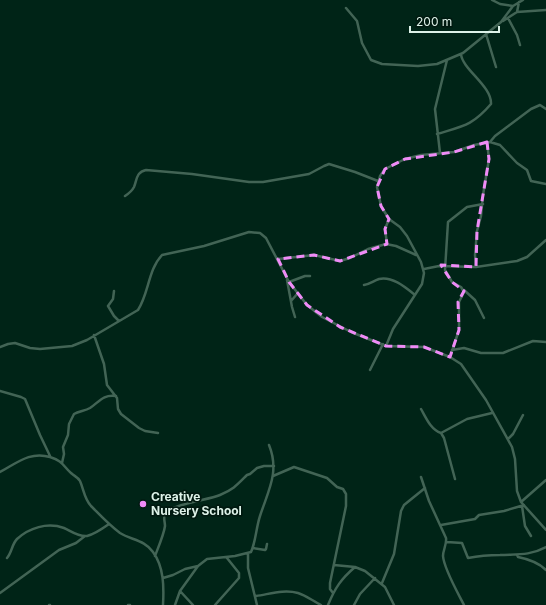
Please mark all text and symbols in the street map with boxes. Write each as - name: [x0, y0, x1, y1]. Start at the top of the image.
- scale bar: [410, 8, 499, 34]
- text: 200 m: [416, 14, 452, 29]
- place label: Creative Nursery School: [151, 489, 242, 518]
- marker: Creative Nursery School: [138, 499, 148, 509]

